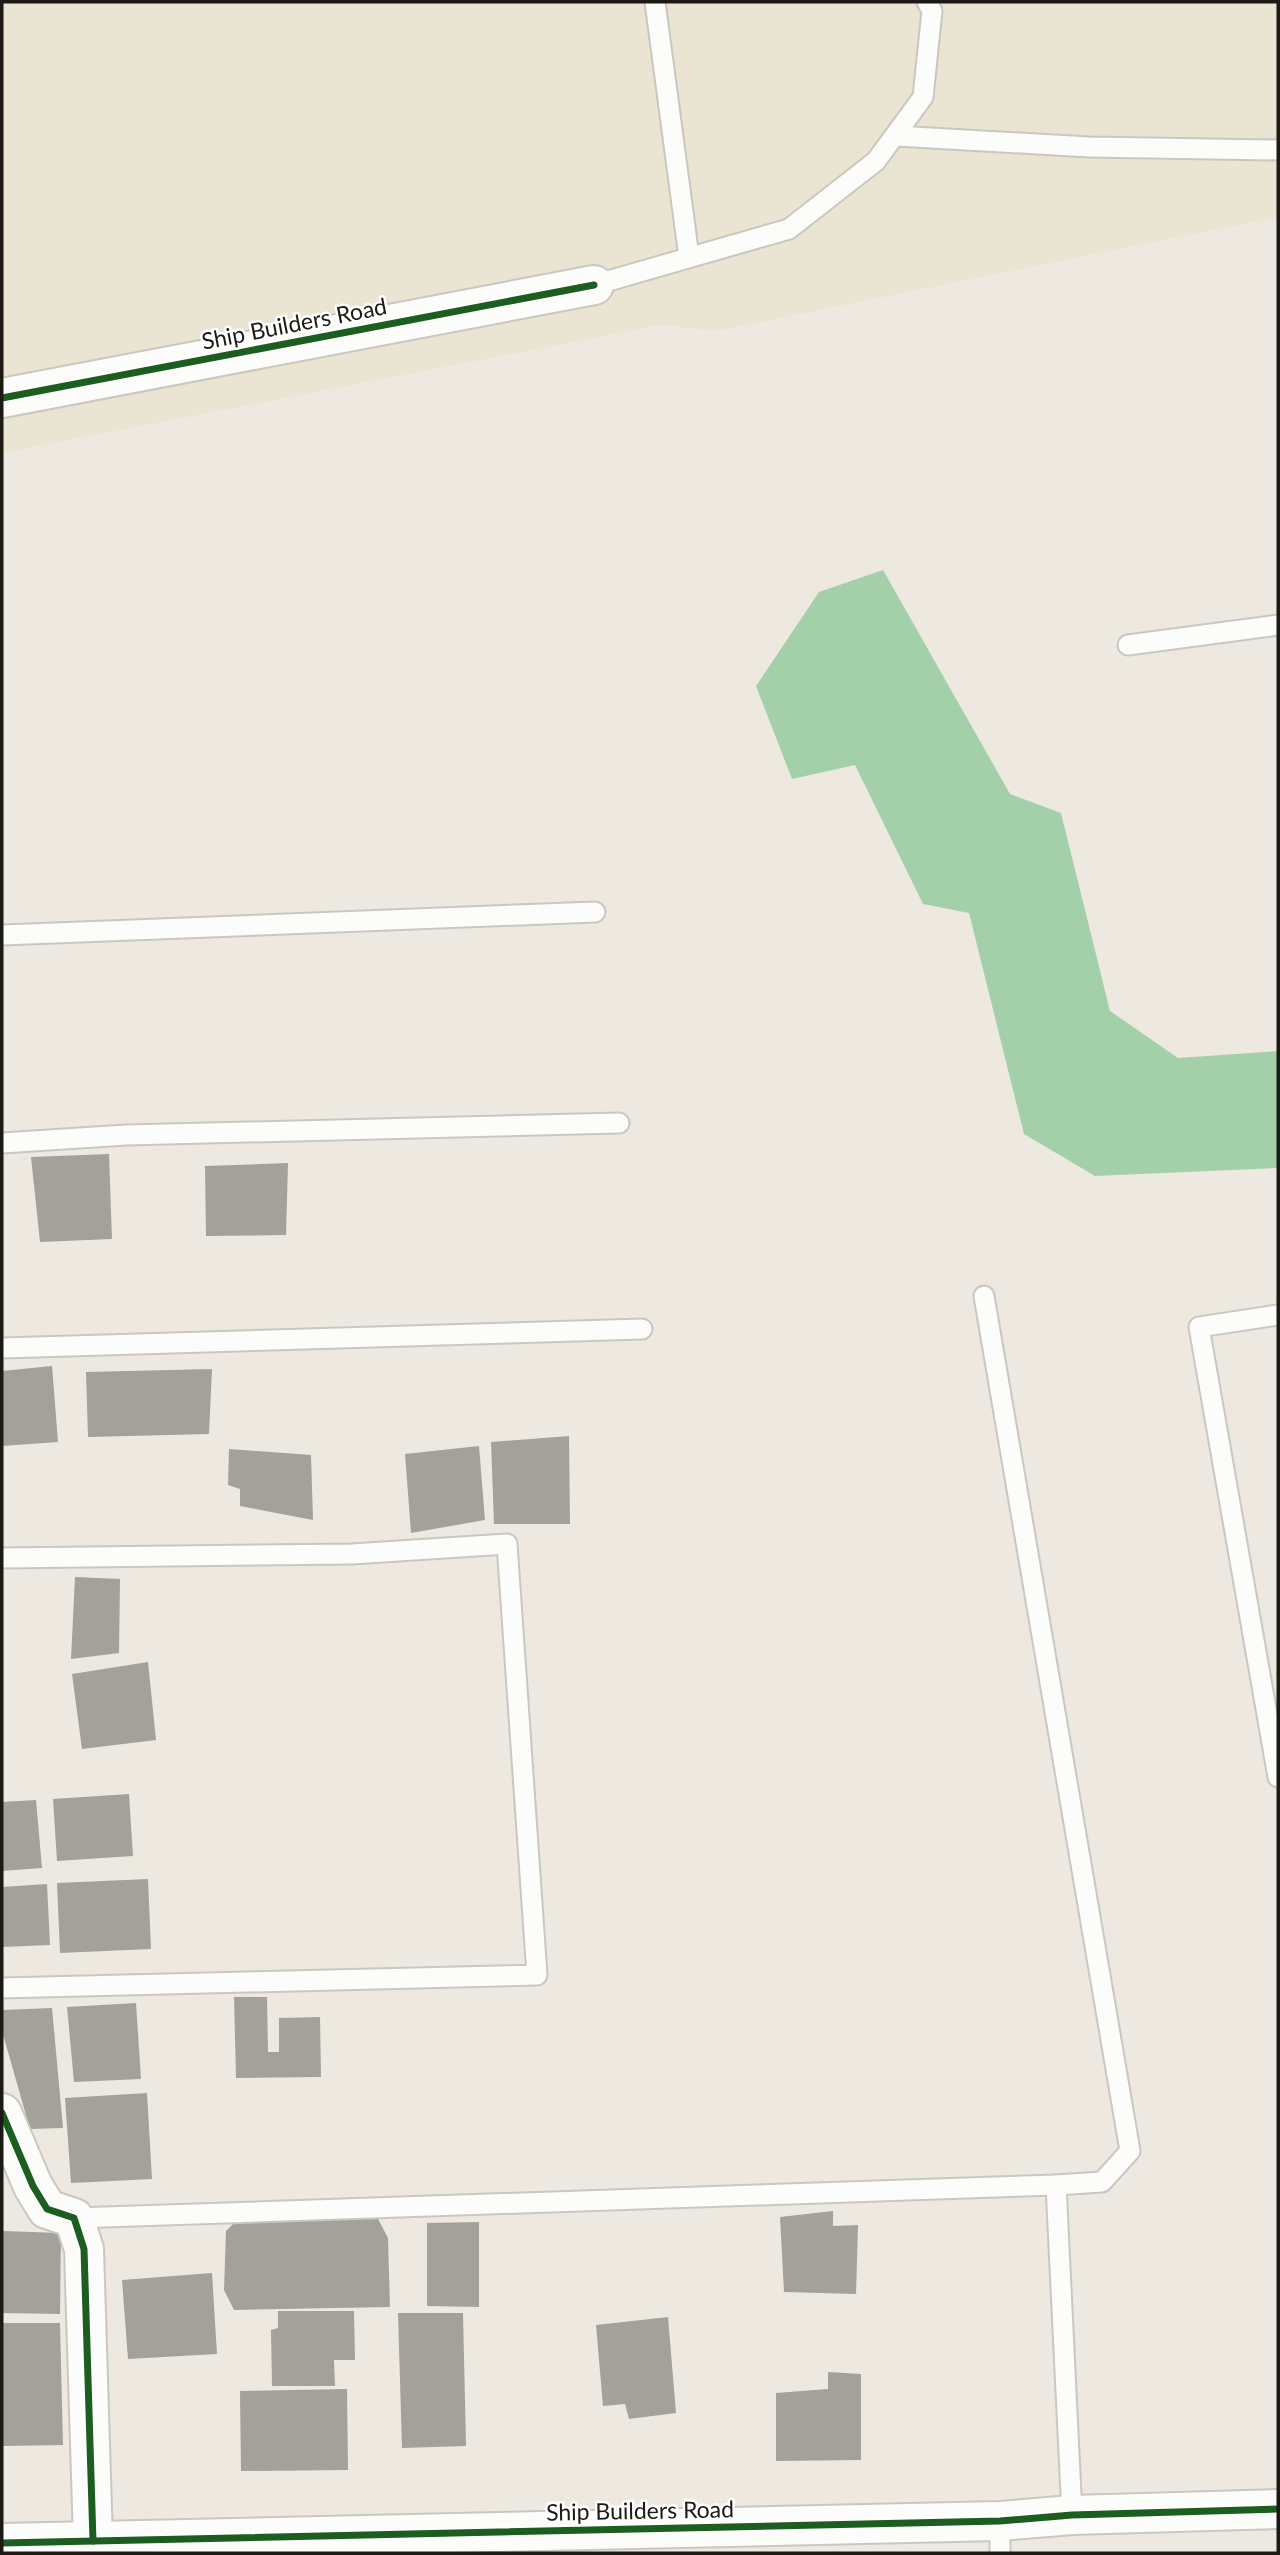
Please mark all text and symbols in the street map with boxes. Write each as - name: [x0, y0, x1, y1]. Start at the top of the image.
- street label: Ship Builders Road: [199, 291, 389, 355]
- street label: Ship Builders Road: [546, 2494, 734, 2526]

